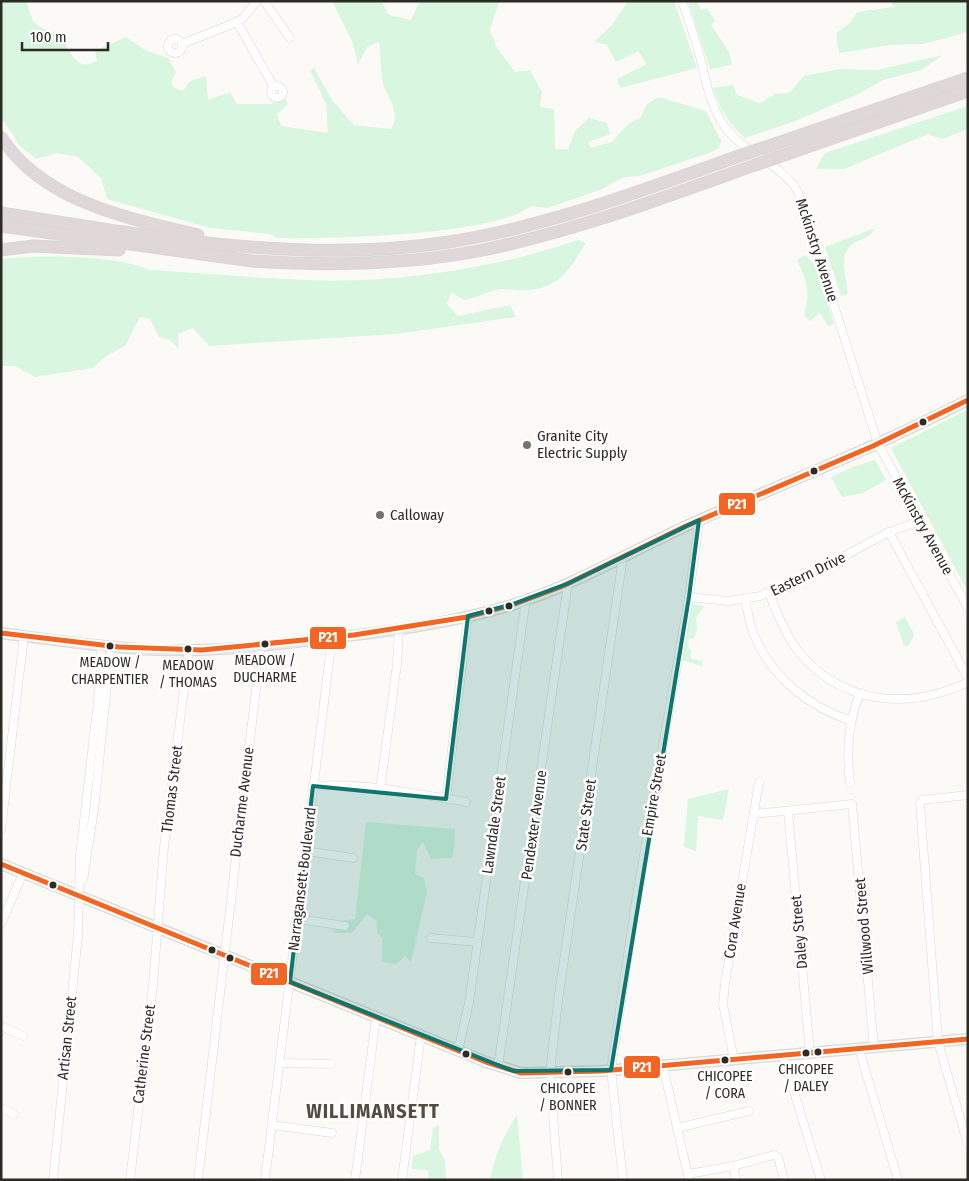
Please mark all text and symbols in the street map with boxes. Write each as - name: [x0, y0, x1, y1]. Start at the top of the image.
- scale bar: [22, 20, 109, 52]
- text: 100 m: [30, 28, 67, 46]
- street label: Mckinstry Avenue: [792, 196, 842, 304]
- unlabelled marker: [918, 417, 928, 427]
- place label: Granite City Electric Supply: [537, 427, 628, 462]
- marker: Granite City Electric Supply: [521, 439, 533, 451]
- unlabelled marker: [809, 466, 819, 476]
- street label: McKinstry Avenue: [889, 474, 957, 578]
- line badge: P21: [718, 492, 756, 516]
- text: P21: [727, 496, 747, 513]
- place label: Calloway: [390, 506, 444, 524]
- marker: Calloway: [374, 509, 386, 521]
- street label: Eastern Drive: [768, 548, 848, 600]
- unlabelled marker: [504, 601, 514, 611]
- unlabelled marker: [484, 606, 494, 616]
- line badge: P21: [309, 626, 347, 650]
- text: P21: [318, 629, 338, 646]
- marker: MEADOW / DUCHARME: [260, 639, 270, 649]
- marker: MEADOW / CHARPENTIER: [105, 641, 115, 651]
- marker: MEADOW / THOMAS: [183, 644, 193, 654]
- place label: MEADOW / DUCHARME: [233, 652, 297, 686]
- place label: MEADOW / CHARPENTIER: [71, 654, 149, 688]
- place label: MEADOW / THOMAS: [159, 657, 217, 691]
- street label: Thomas Street: [158, 744, 186, 834]
- street label: Ducharme Avenue: [226, 746, 258, 858]
- street label: Empire Street: [638, 753, 670, 837]
- street label: Pendexter Avenue: [517, 769, 551, 881]
- street label: Lawndale Street: [478, 775, 510, 875]
- street label: State Street: [572, 778, 600, 852]
- street label: Narragansett Boulevard: [284, 806, 320, 952]
- street label: Willwood Street: [851, 877, 877, 975]
- unlabelled marker: [48, 880, 58, 890]
- street label: Cora Avenue: [720, 882, 750, 960]
- street label: Daley Street: [787, 894, 811, 970]
- unlabelled marker: [207, 945, 217, 955]
- unlabelled marker: [225, 953, 235, 963]
- line badge: P21: [250, 962, 288, 986]
- text: P21: [259, 965, 279, 982]
- street label: Artisan Street: [54, 995, 80, 1081]
- street label: Catherine Street: [129, 1003, 159, 1105]
- unlabelled marker: [813, 1047, 823, 1057]
- marker: CHICOPEE / DALEY: [801, 1048, 811, 1058]
- unlabelled marker: [461, 1049, 471, 1059]
- line badge: P21: [623, 1055, 661, 1079]
- marker: CHICOPEE / CORA: [720, 1055, 730, 1065]
- text: P21: [632, 1059, 652, 1076]
- place label: CHICOPEE / DALEY: [778, 1061, 834, 1095]
- marker: CHICOPEE / BONNER: [563, 1067, 573, 1077]
- place label: CHICOPEE / CORA: [697, 1068, 753, 1102]
- place label: CHICOPEE / BONNER: [539, 1080, 597, 1114]
- district label: WILLIMANSETT: [306, 1099, 440, 1123]

